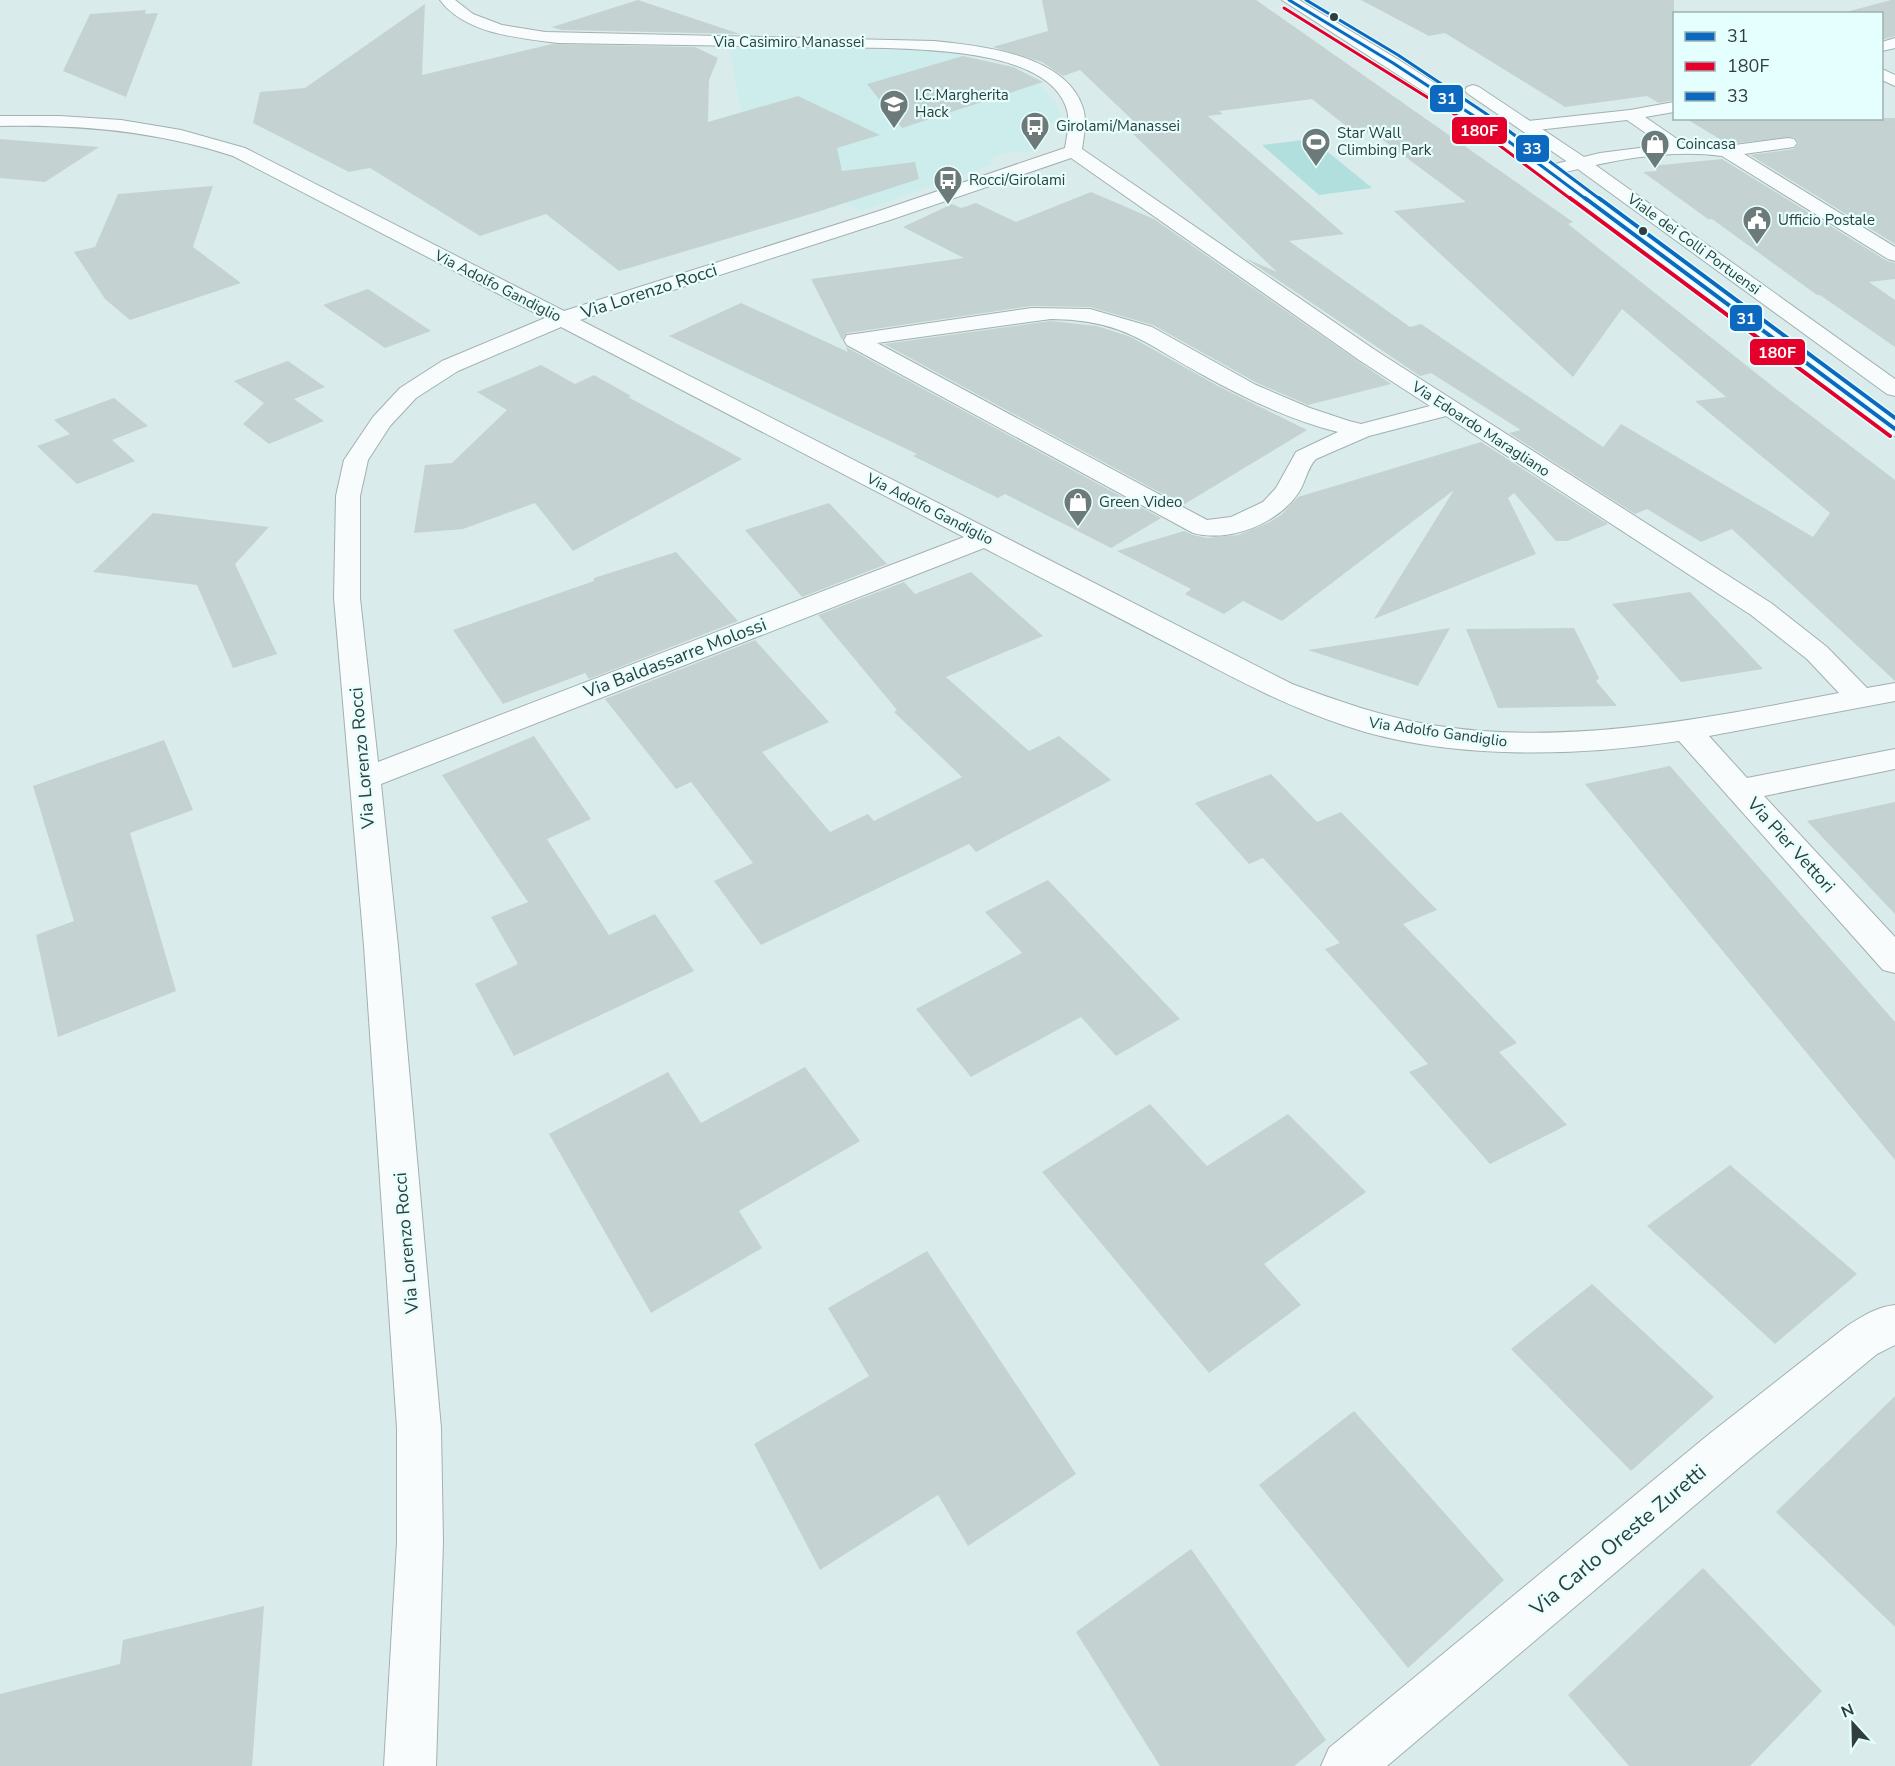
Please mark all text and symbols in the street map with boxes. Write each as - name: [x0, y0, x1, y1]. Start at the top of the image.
- unlabelled marker: [1328, 11, 1340, 23]
- legend: [1673, 12, 1883, 120]
- text: 31: [1727, 24, 1749, 48]
- street label: Via Casimiro Manassei: [712, 32, 865, 52]
- text: 180F: [1727, 54, 1769, 78]
- line badge: 31: [1429, 84, 1464, 113]
- text: 33: [1727, 84, 1749, 108]
- place label: I.C.Margherita Hack: [915, 85, 1009, 122]
- school or university icon: I.C.Margherita Hack: [878, 88, 910, 130]
- text: 31: [1437, 88, 1457, 110]
- bus stop icon: Girolami/Manassei: [1019, 110, 1051, 152]
- place label: Girolami/Manassei: [1056, 116, 1180, 136]
- line badge: 180F: [1451, 116, 1508, 145]
- text: 180F: [1460, 120, 1498, 142]
- place label: Star Wall Climbing Park: [1337, 123, 1432, 160]
- sports icon: Star Wall Climbing Park: [1300, 126, 1332, 168]
- shop icon: Coincasa: [1639, 128, 1671, 170]
- line badge: 33: [1515, 134, 1550, 163]
- place label: Coincasa: [1676, 134, 1736, 154]
- text: 33: [1522, 138, 1542, 160]
- bus stop icon: Rocci/Girolami: [932, 164, 964, 206]
- place label: Rocci/Girolami: [969, 170, 1065, 190]
- street label: Viale dei Colli Portuensi: [1622, 188, 1765, 299]
- public building icon: Ufficio Postale: [1741, 204, 1773, 246]
- place label: Ufficio Postale: [1778, 210, 1875, 230]
- unlabelled marker: [1637, 225, 1649, 237]
- street label: Via Adolfo Gandiglio: [430, 245, 565, 327]
- street label: Via Lorenzo Rocci: [577, 258, 720, 325]
- line badge: 31: [1729, 304, 1763, 332]
- text: 31: [1736, 308, 1756, 330]
- line badge: 180F: [1749, 338, 1806, 366]
- text: 180F: [1758, 342, 1796, 364]
- street label: Via Edoardo Maragliano: [1407, 376, 1554, 481]
- street label: Via Adolfo Gandiglio: [862, 468, 997, 550]
- shop icon: Green Video: [1062, 486, 1094, 528]
- place label: Green Video: [1099, 492, 1182, 512]
- street label: Via Baldassarre Molossi: [579, 612, 770, 704]
- street label: Via Lorenzo Rocci: [344, 686, 380, 831]
- street label: Via Adolfo Gandiglio: [1367, 712, 1508, 752]
- street label: Via Pier Vettori: [1741, 791, 1840, 898]
- street label: Via Lorenzo Rocci: [388, 1171, 424, 1316]
- street label: Via Carlo Oreste Zuretti: [1523, 1458, 1712, 1623]
- north arrow: [1823, 1694, 1883, 1754]
- text: N: [1838, 1699, 1857, 1723]

